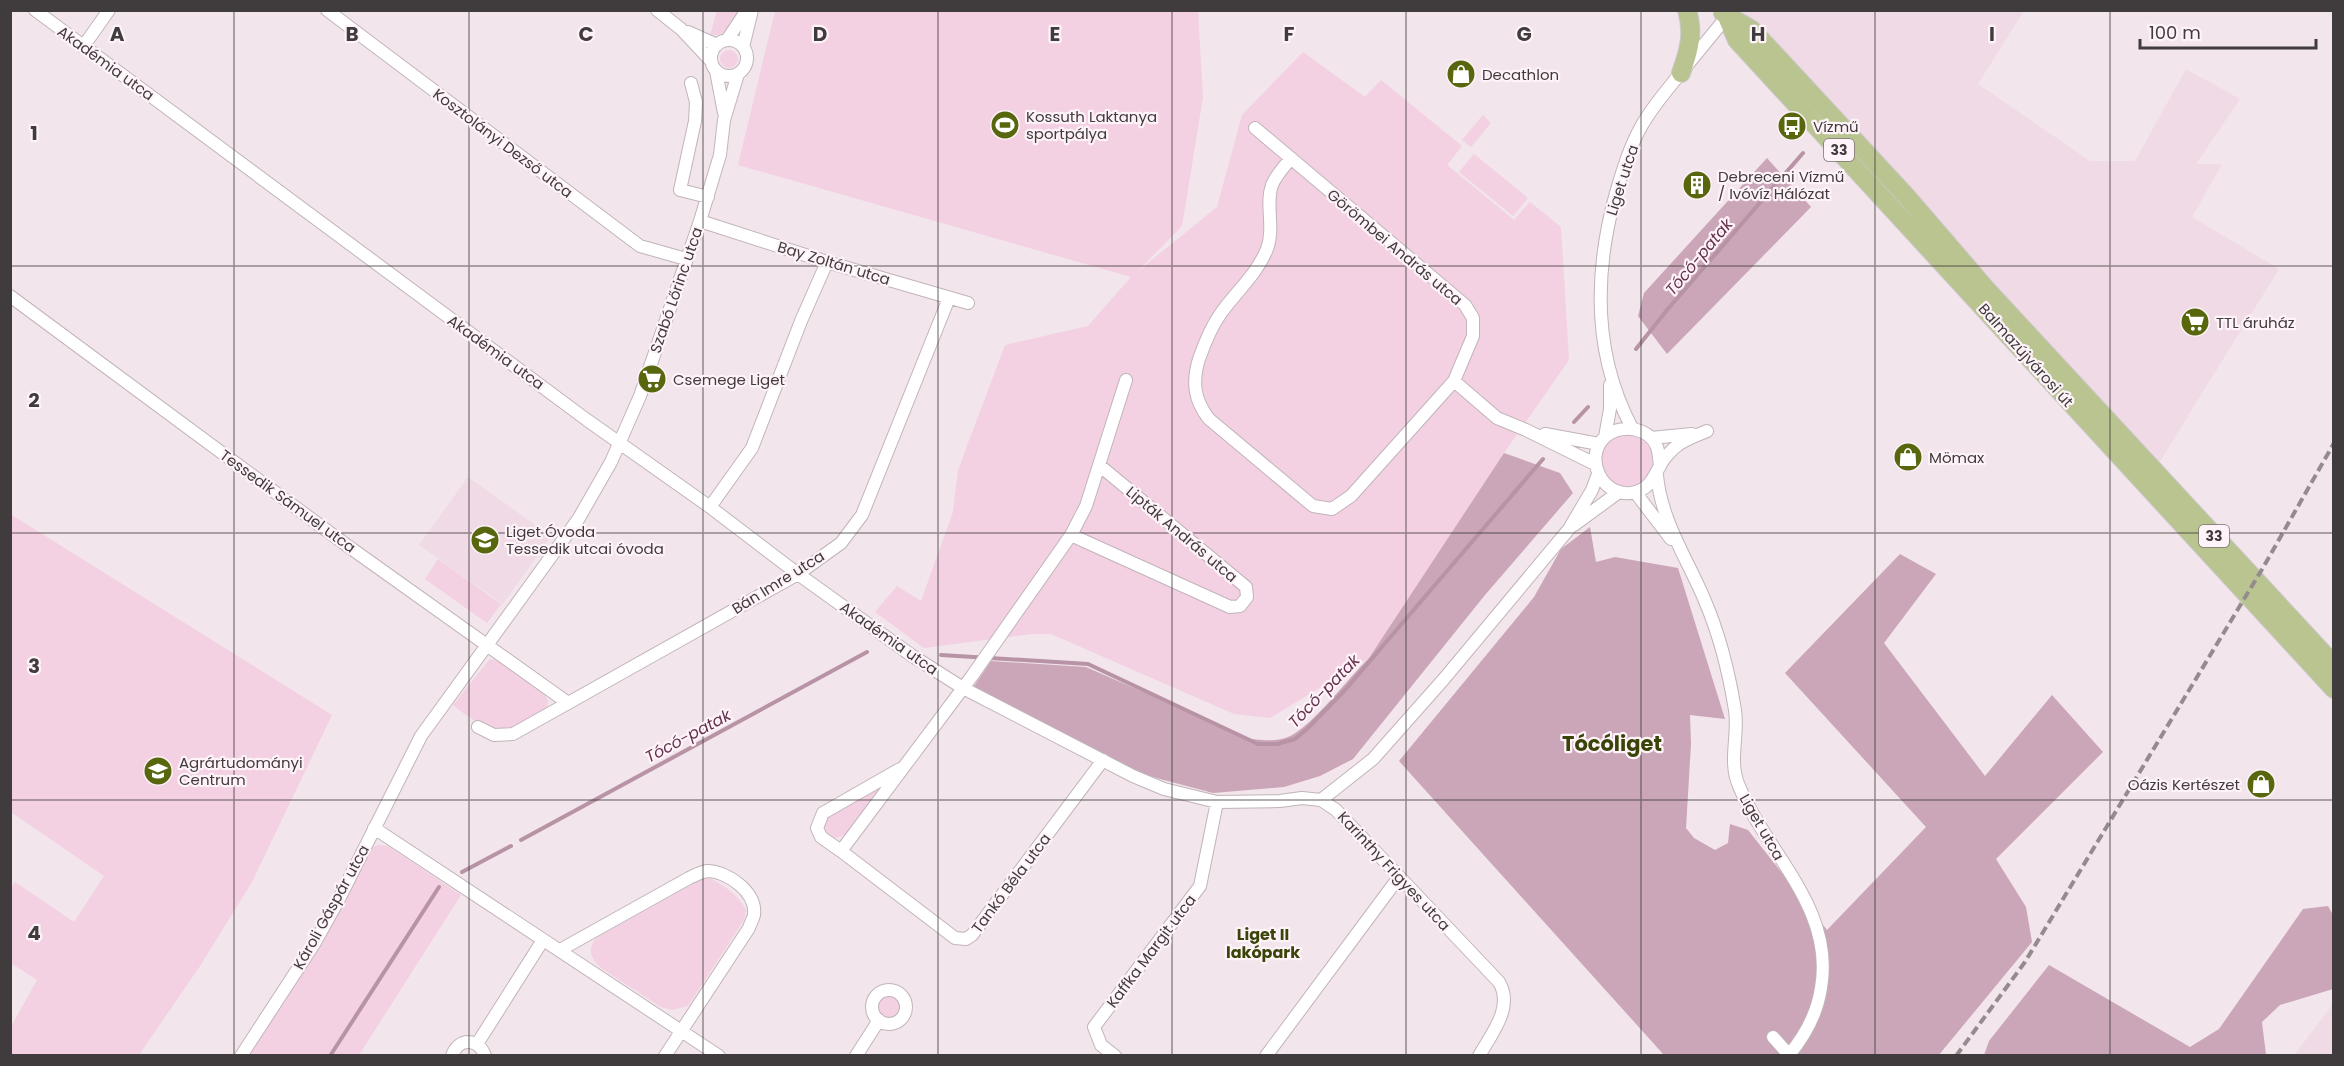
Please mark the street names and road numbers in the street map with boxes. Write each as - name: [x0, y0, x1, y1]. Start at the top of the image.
- street label: Akadémia utca: [54, 22, 158, 104]
- street label: Kosztolányi Dezső utca: [429, 83, 577, 203]
- road number: 33: [1824, 139, 1854, 161]
- street label: Liget utca: [1601, 142, 1643, 218]
- street label: Görömbei András utca: [1323, 184, 1467, 310]
- street label: Szabó Lőrinc utca: [645, 224, 707, 356]
- street label: Bay Zoltán utca: [775, 236, 893, 290]
- street label: Balmazújvárosi út: [1974, 299, 2078, 411]
- street label: Akadémia utca: [443, 310, 549, 394]
- street label: Tessedik Sámuel utca: [216, 445, 360, 557]
- street label: Lipták András utca: [1122, 481, 1242, 587]
- road number: 33: [2199, 525, 2229, 547]
- street label: Bán Imre utca: [728, 545, 828, 619]
- street label: Akadémia utca: [836, 596, 942, 680]
- street label: Liget utca: [1735, 790, 1789, 864]
- street label: Karinthy Frigyes utca: [1333, 807, 1455, 935]
- street label: Tankó Béla utca: [967, 829, 1055, 937]
- street label: Károli Gáspár utca: [288, 841, 374, 973]
- street label: Kaffka Margit utca: [1101, 890, 1201, 1012]

